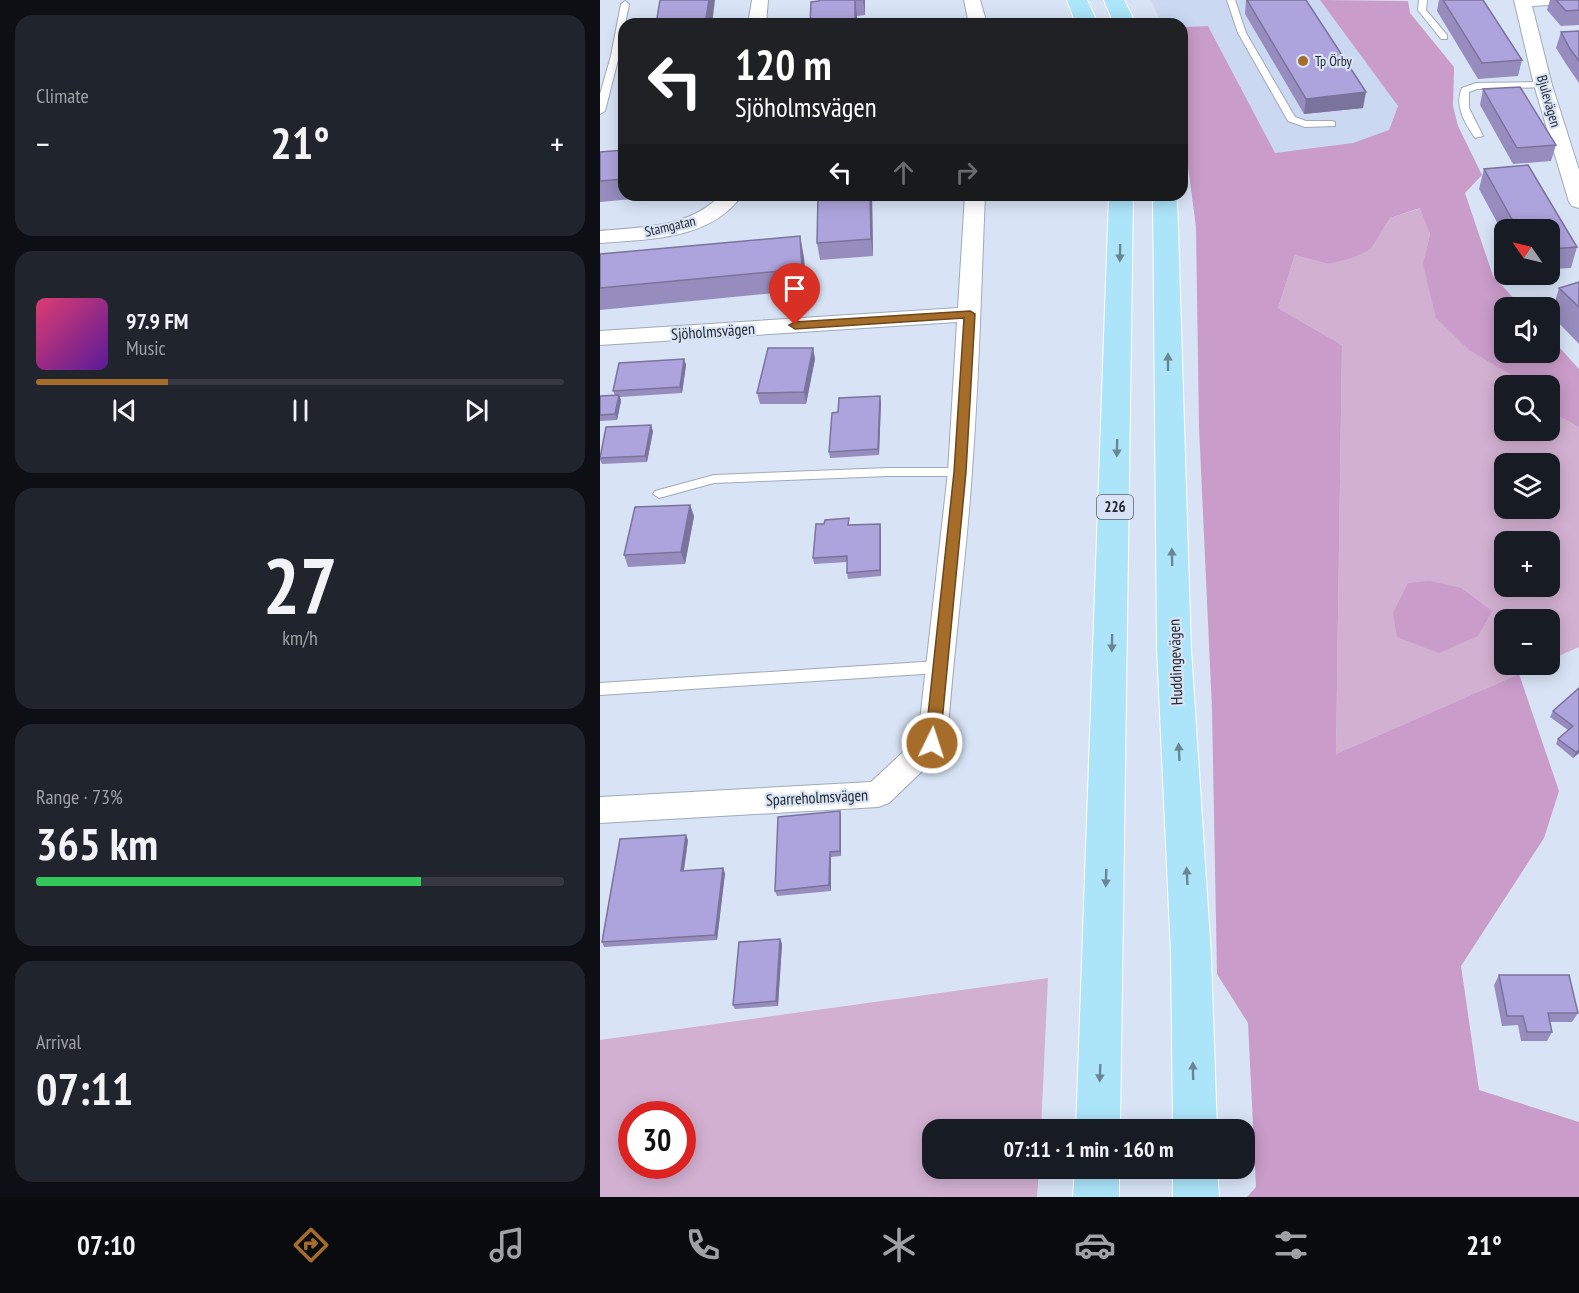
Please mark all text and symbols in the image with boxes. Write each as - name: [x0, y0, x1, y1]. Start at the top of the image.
- text: 120 m: [735, 37, 832, 92]
- icon: left: [636, 42, 714, 120]
- place label: Tp Örby: [1315, 52, 1353, 70]
- marker: Tp Örby: [1296, 54, 1310, 68]
- street label: Bjulevägen: [1533, 73, 1565, 129]
- text: Climate: [36, 83, 89, 109]
- text: Sjöholmsvägen: [735, 90, 877, 124]
- text: 21°: [270, 113, 330, 171]
- text: −: [36, 122, 50, 165]
- text: +: [550, 122, 564, 165]
- icon: left: [824, 156, 857, 189]
- icon: ahead: [887, 156, 920, 189]
- icon: right: [950, 156, 983, 189]
- street label: Stamgatan: [643, 211, 697, 241]
- north arrow: [1494, 219, 1560, 285]
- map controls: [1494, 219, 1560, 675]
- one-way arrow: [1115, 244, 1124, 263]
- pin: [769, 263, 820, 325]
- icon: arrive: [778, 272, 811, 305]
- button: sound: [1494, 297, 1560, 363]
- text: 97.9 FM: [126, 307, 188, 335]
- street label: Sjöholmsvägen: [670, 318, 756, 344]
- text: Music: [126, 335, 166, 361]
- one-way arrow: [1163, 352, 1173, 371]
- button: search: [1494, 375, 1560, 441]
- icon: previous: [108, 394, 141, 427]
- icon: pause: [284, 394, 317, 427]
- icon: next: [460, 394, 493, 427]
- one-way arrow: [1112, 439, 1121, 458]
- button: layers: [1494, 453, 1560, 519]
- road number: 226: [1097, 495, 1133, 519]
- button: +: [1494, 531, 1560, 597]
- text: 27: [263, 535, 337, 636]
- one-way arrow: [1167, 547, 1177, 566]
- button: −: [1494, 609, 1560, 675]
- street label: Huddingevägen: [1164, 619, 1186, 705]
- text: km/h: [282, 625, 318, 651]
- one-way arrow: [1107, 634, 1117, 653]
- position arrow: [900, 711, 964, 775]
- one-way arrow: [1175, 742, 1184, 761]
- text: Range · 73%: [36, 784, 123, 810]
- street label: Sparreholmsvägen: [765, 784, 869, 810]
- text: 365 km: [36, 814, 158, 872]
- one-way arrow: [1182, 867, 1191, 886]
- one-way arrow: [1101, 869, 1111, 888]
- text: Arrival: [36, 1029, 81, 1055]
- text: 07:11: [36, 1059, 133, 1117]
- one-way arrow: [1189, 1062, 1198, 1081]
- one-way arrow: [1096, 1064, 1105, 1083]
- speed limit sign: 30: [618, 1101, 696, 1179]
- text: 07:11 · 1 min · 160 m: [1003, 1135, 1174, 1163]
- icon: directions: [290, 1224, 332, 1266]
- icon: music: [486, 1224, 528, 1266]
- icon: phone: [682, 1224, 724, 1266]
- icon: climate: [878, 1224, 920, 1266]
- icon: car: [1074, 1224, 1116, 1266]
- icon: filters: [1270, 1224, 1312, 1266]
- text: 07:10: [77, 1228, 135, 1262]
- text: 21°: [1466, 1228, 1502, 1262]

